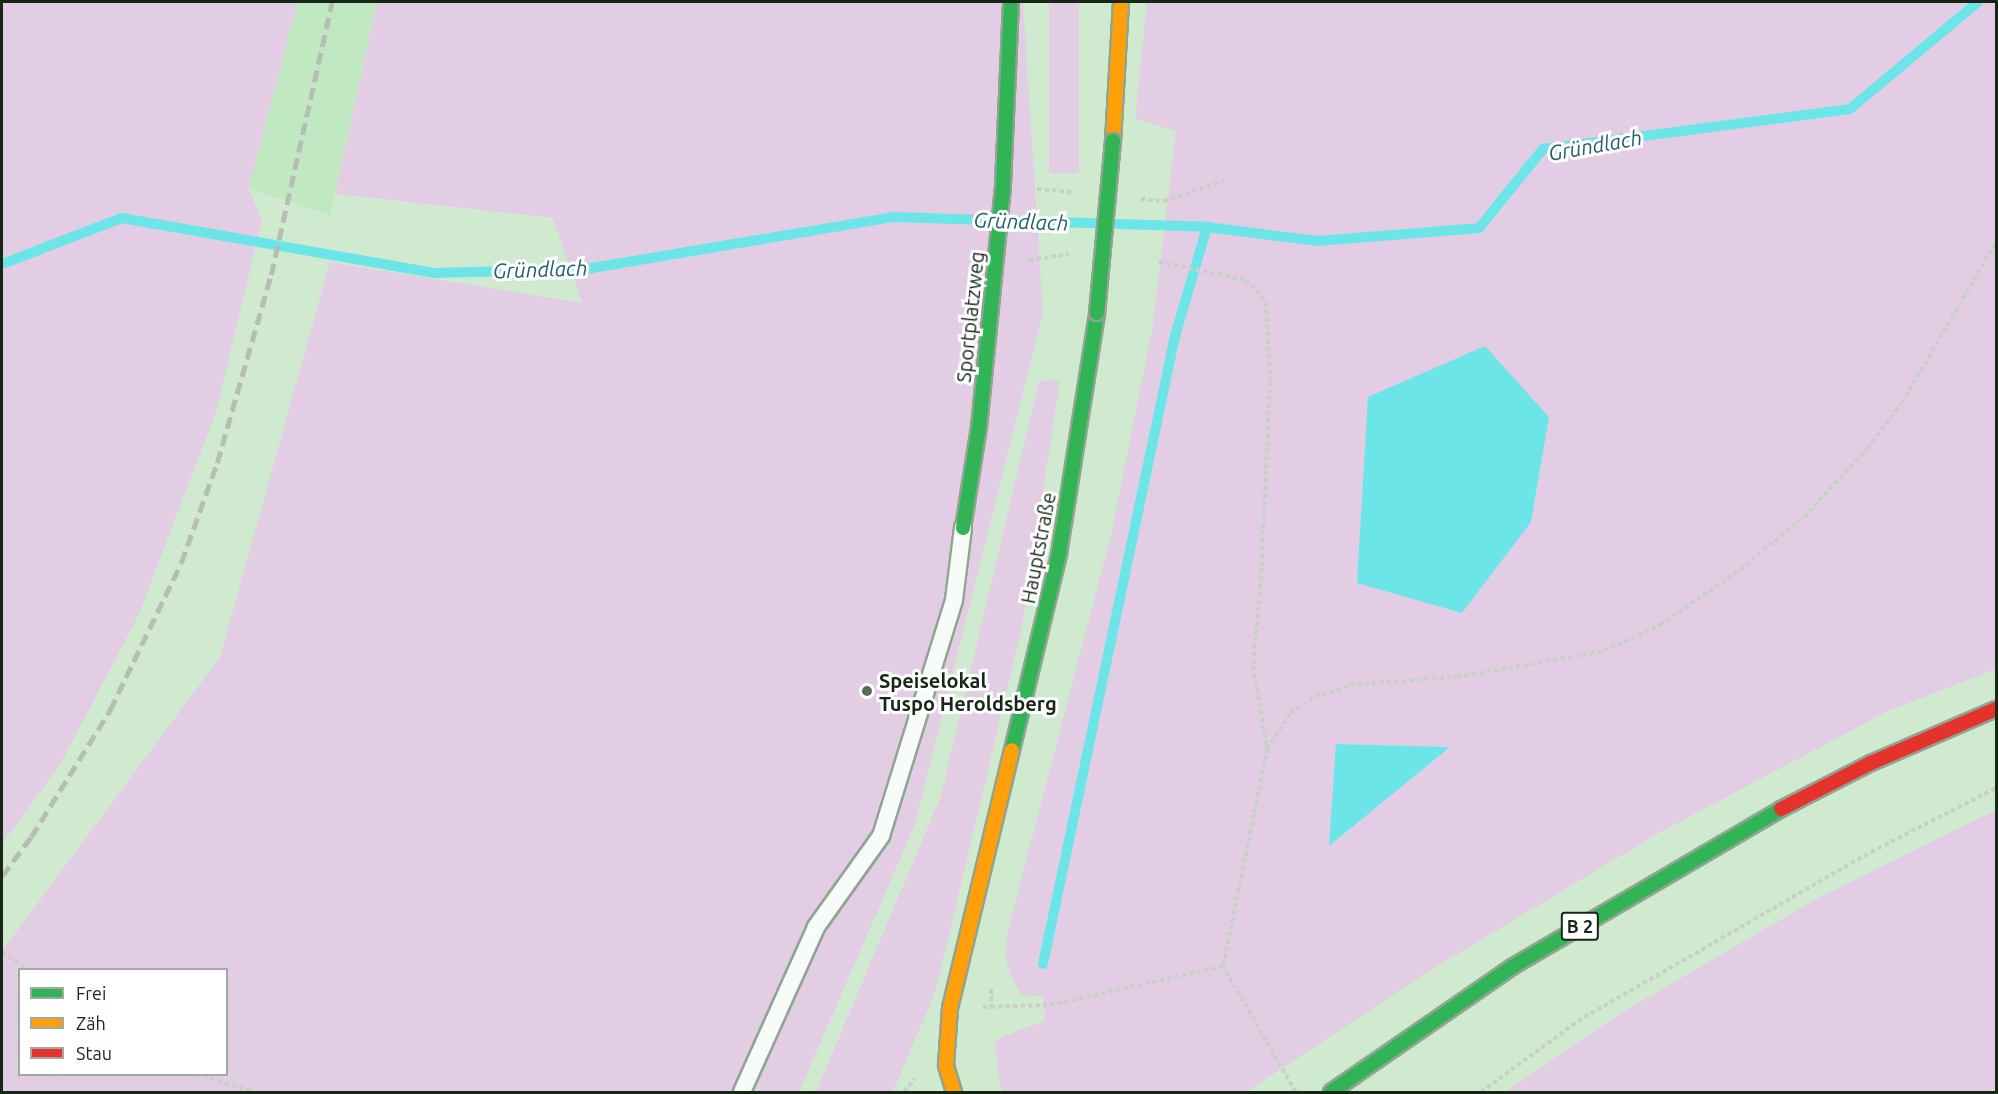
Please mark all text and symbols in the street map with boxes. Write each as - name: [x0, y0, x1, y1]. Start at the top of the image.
- water label: Gründlach: [1546, 124, 1644, 166]
- water label: Gründlach: [973, 207, 1069, 235]
- street label: Sportplatzweg: [951, 250, 989, 384]
- water label: Gründlach: [492, 255, 588, 283]
- street label: Hauptstraße: [1015, 490, 1061, 606]
- place label: Speiselokal Tuspo Heroldsberg: [879, 668, 1057, 715]
- marker: Speiselokal Tuspo Heroldsberg: [860, 684, 874, 698]
- road number: B 2: [1560, 911, 1600, 941]
- legend: [18, 968, 228, 1076]
- text: Frei: [76, 983, 106, 1003]
- text: Zäh: [76, 1013, 106, 1033]
- text: Stau: [76, 1043, 112, 1063]

